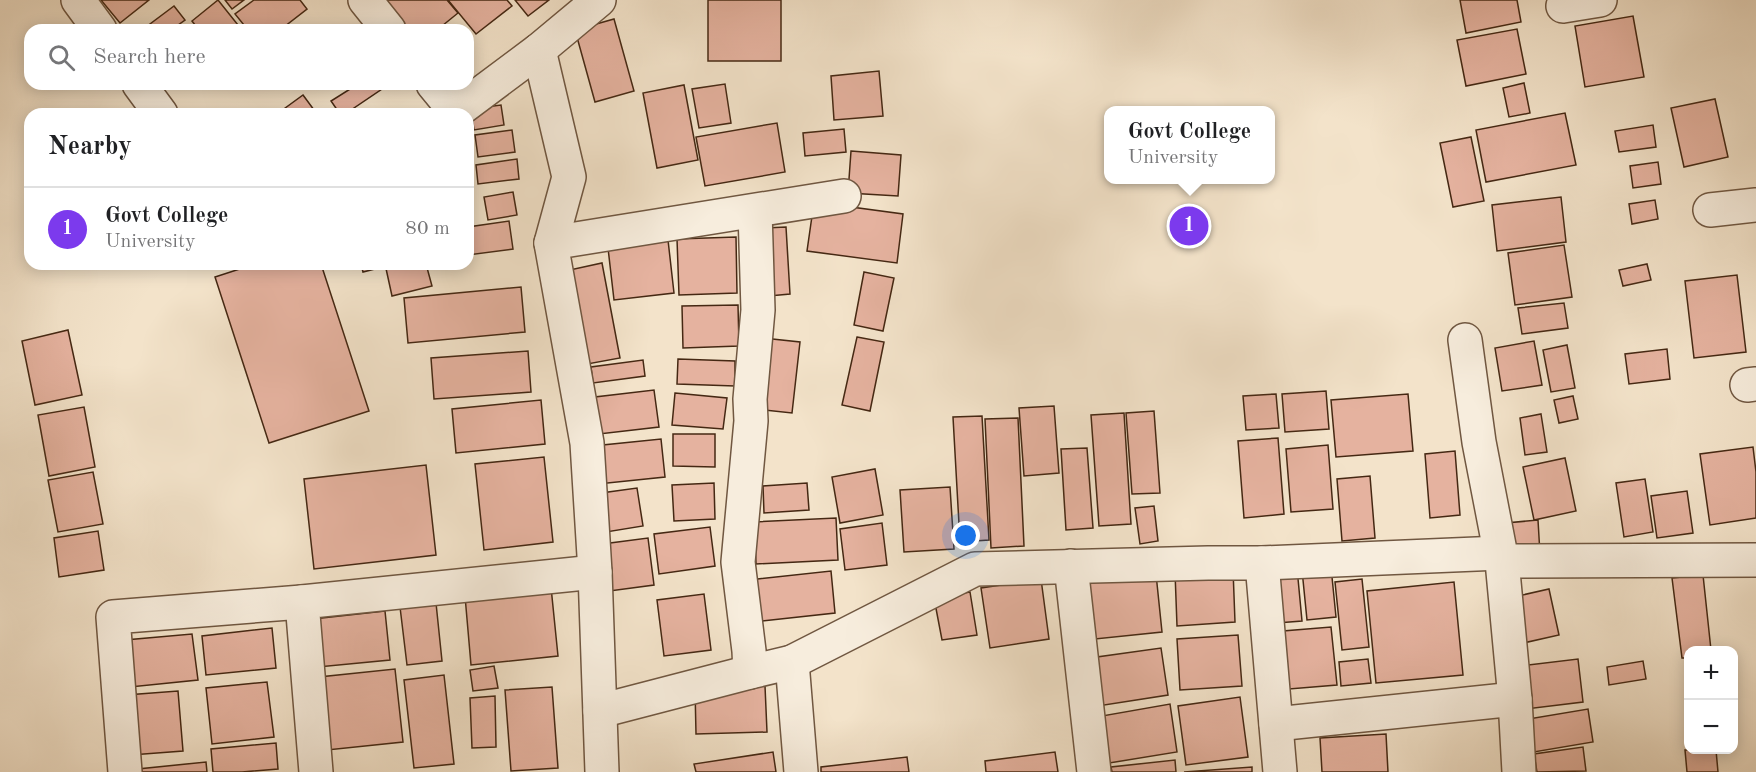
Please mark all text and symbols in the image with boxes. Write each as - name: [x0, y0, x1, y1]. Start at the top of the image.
- search box: [24, 24, 474, 90]
- icon: search: [45, 41, 78, 74]
- text: Search here: [93, 46, 206, 68]
- popup: [1104, 106, 1275, 184]
- text: Govt College: [1128, 121, 1251, 143]
- text: Nearby: [48, 134, 132, 160]
- text: University: [1128, 148, 1218, 168]
- pin: 1: [1170, 204, 1208, 248]
- text: Govt College: [105, 205, 228, 227]
- text: 1: [62, 219, 73, 239]
- text: 80 m: [405, 219, 450, 239]
- text: University: [105, 232, 196, 252]
- your location: [951, 521, 980, 550]
- map controls: [1684, 646, 1738, 754]
- button: +: [1684, 646, 1738, 700]
- button: −: [1684, 700, 1738, 754]

